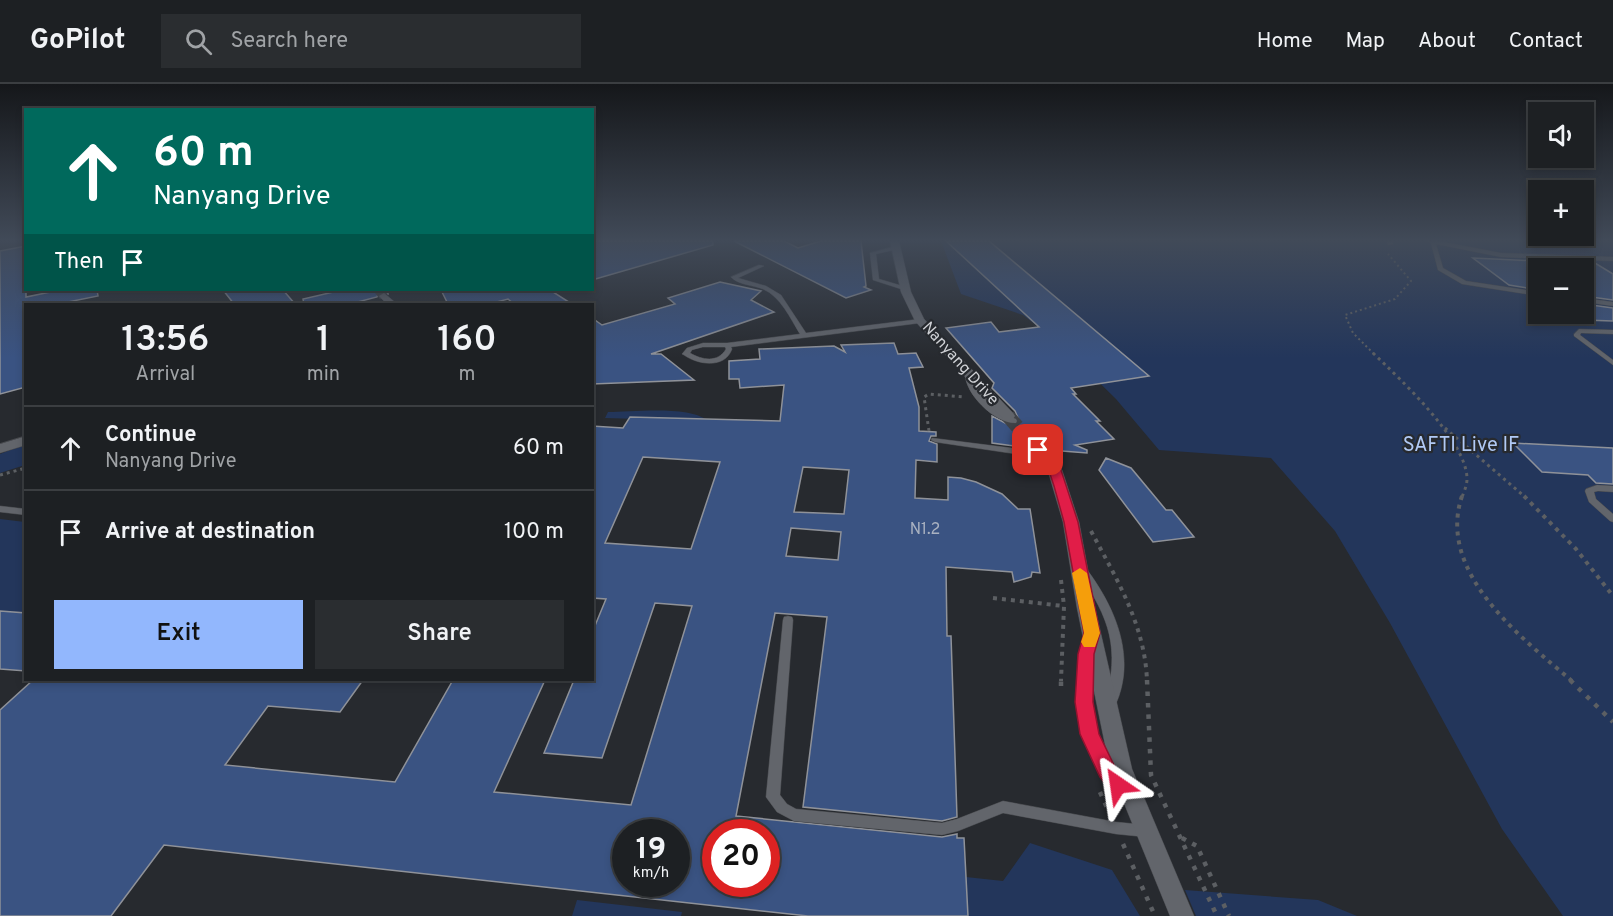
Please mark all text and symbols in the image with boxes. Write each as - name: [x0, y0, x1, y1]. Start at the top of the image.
- search box: [161, 14, 581, 68]
- text: GoPilot: [30, 23, 125, 59]
- icon: search: [182, 25, 215, 58]
- text: Search here: [230, 28, 348, 55]
- text: Home: [1257, 28, 1313, 55]
- text: Map: [1346, 28, 1385, 55]
- text: About: [1418, 28, 1476, 55]
- text: Contact: [1509, 28, 1583, 55]
- map controls: [1528, 102, 1594, 324]
- button: sound: [1528, 102, 1594, 168]
- text: 60 m: [153, 128, 254, 181]
- icon: ahead: [54, 132, 132, 210]
- text: Nanyang Drive: [153, 180, 330, 214]
- button: +: [1528, 180, 1594, 246]
- icon: arrive: [116, 246, 149, 279]
- text: Then: [54, 249, 104, 276]
- button: −: [1528, 258, 1594, 324]
- text: 13:56: [121, 318, 209, 364]
- text: 1: [316, 318, 330, 364]
- text: 160: [437, 318, 497, 364]
- street label: Nanyang Drive: [917, 318, 1003, 410]
- text: Arrival: [136, 362, 195, 388]
- text: min: [307, 362, 340, 388]
- text: m: [459, 362, 475, 388]
- text: Continue: [105, 422, 196, 449]
- pin: [1012, 424, 1063, 475]
- icon: ahead: [54, 432, 87, 465]
- icon: arrive: [1021, 433, 1054, 466]
- park label: SAFTI Live IF: [1403, 433, 1519, 459]
- text: 60 m: [513, 435, 564, 462]
- text: Nanyang Drive: [105, 449, 236, 475]
- icon: arrive: [54, 516, 87, 549]
- text: Arrive at destination: [105, 519, 315, 546]
- text: 100 m: [504, 519, 564, 546]
- house number: N1.2: [910, 520, 940, 540]
- button: Exit: [54, 600, 303, 669]
- button: Share: [315, 600, 564, 669]
- position arrow: [1086, 753, 1150, 817]
- speed limit sign: 20: [702, 819, 780, 897]
- text: 19: [636, 832, 666, 869]
- text: km/h: [633, 864, 669, 883]

